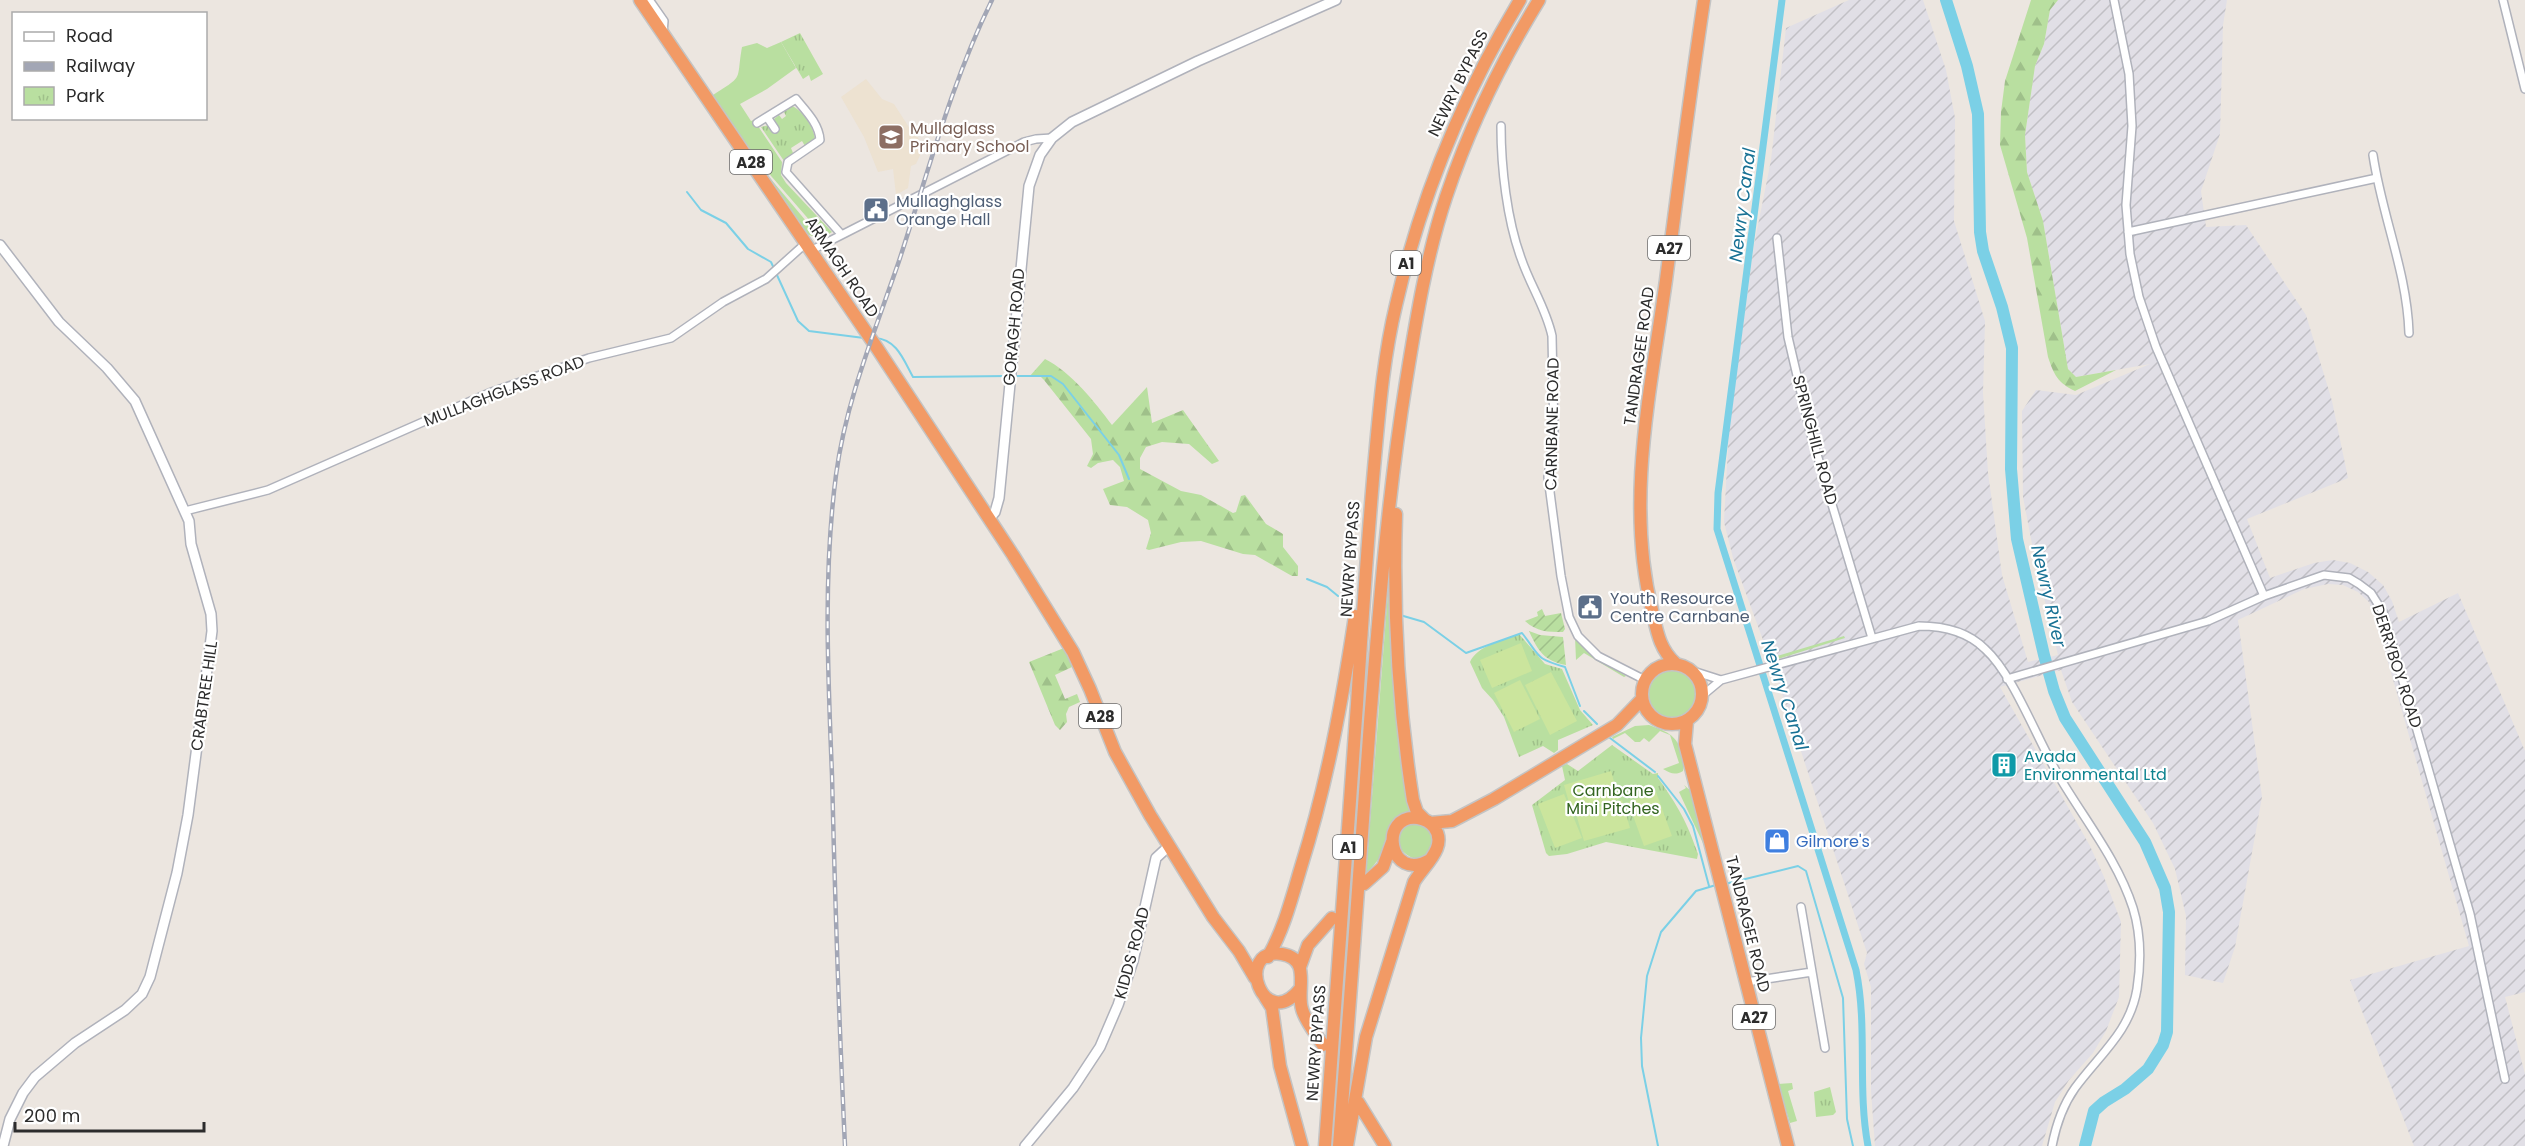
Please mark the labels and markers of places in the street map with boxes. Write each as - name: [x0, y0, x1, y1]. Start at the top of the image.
- place label: Mullaglass Primary School: [910, 117, 1029, 158]
- school or university icon: Mullaglass Primary School: [876, 122, 906, 152]
- place label: Mullaghglass Orange Hall: [896, 190, 1002, 231]
- public building icon: Mullaghglass Orange Hall: [861, 195, 891, 225]
- place label: Youth Resource Centre Carnbane: [1610, 587, 1750, 628]
- public building icon: Youth Resource Centre Carnbane: [1575, 592, 1605, 622]
- place label: Avada Environmental Ltd: [2024, 745, 2167, 786]
- building icon: Avada Environmental Ltd: [1989, 750, 2019, 780]
- shop icon: Gilmore's: [1762, 826, 1792, 856]
- place label: Gilmore's: [1796, 830, 1870, 853]

